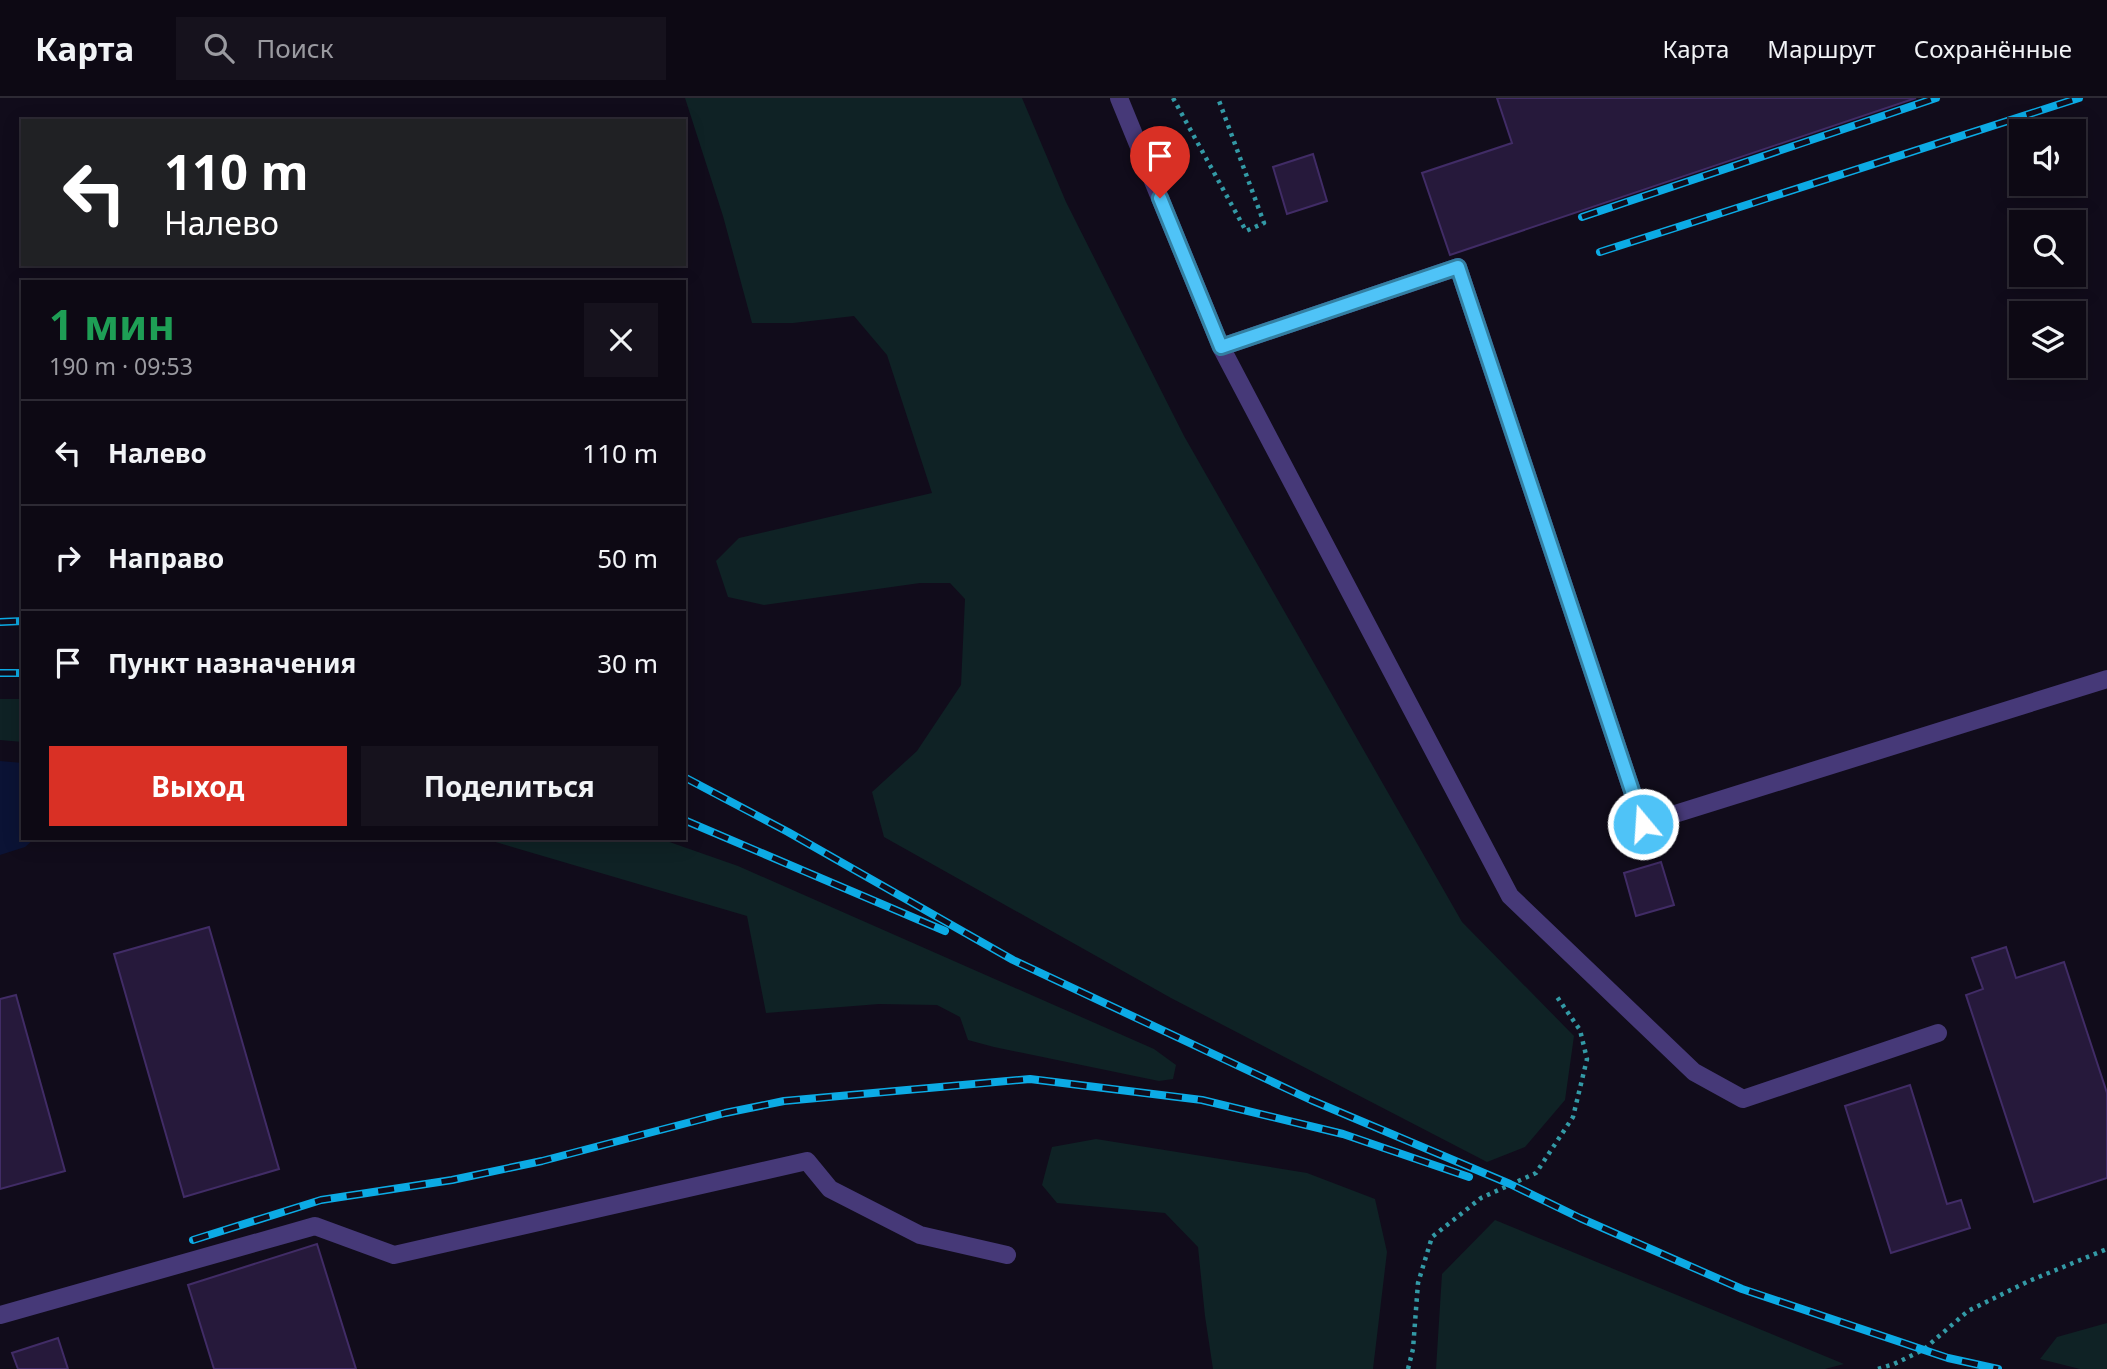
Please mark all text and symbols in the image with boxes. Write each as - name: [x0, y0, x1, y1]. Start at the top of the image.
- search box: [176, 17, 666, 80]
- text: Карта: [35, 26, 134, 71]
- icon: search: [200, 29, 238, 67]
- text: Поиск: [256, 30, 333, 66]
- text: Карта: [1662, 32, 1729, 65]
- text: Маршрут: [1767, 32, 1876, 65]
- text: Сохранённые: [1914, 32, 2072, 65]
- map controls: [2009, 119, 2086, 378]
- button: sound: [2009, 119, 2086, 196]
- pin: [1130, 126, 1190, 198]
- icon: arrive: [1141, 137, 1179, 175]
- text: 110 m: [164, 138, 309, 204]
- icon: left: [49, 147, 140, 238]
- text: Налево: [164, 201, 279, 244]
- button: search: [2009, 210, 2086, 287]
- text: 1 мин: [49, 295, 175, 352]
- button: layers: [2009, 301, 2086, 378]
- button: close: [584, 303, 658, 377]
- text: 190 m · 09:53: [49, 350, 193, 382]
- icon: left: [49, 434, 87, 472]
- text: Налево: [108, 435, 207, 471]
- text: 110 m: [582, 435, 658, 471]
- icon: right: [49, 539, 87, 577]
- text: Направо: [108, 540, 224, 576]
- text: 50 m: [597, 540, 658, 576]
- icon: arrive: [49, 644, 87, 682]
- text: Пункт назначения: [108, 645, 356, 681]
- text: 30 m: [597, 645, 658, 681]
- button: Выход: [49, 746, 347, 826]
- button: Поделиться: [361, 746, 658, 826]
- position arrow: [1606, 787, 1680, 861]

